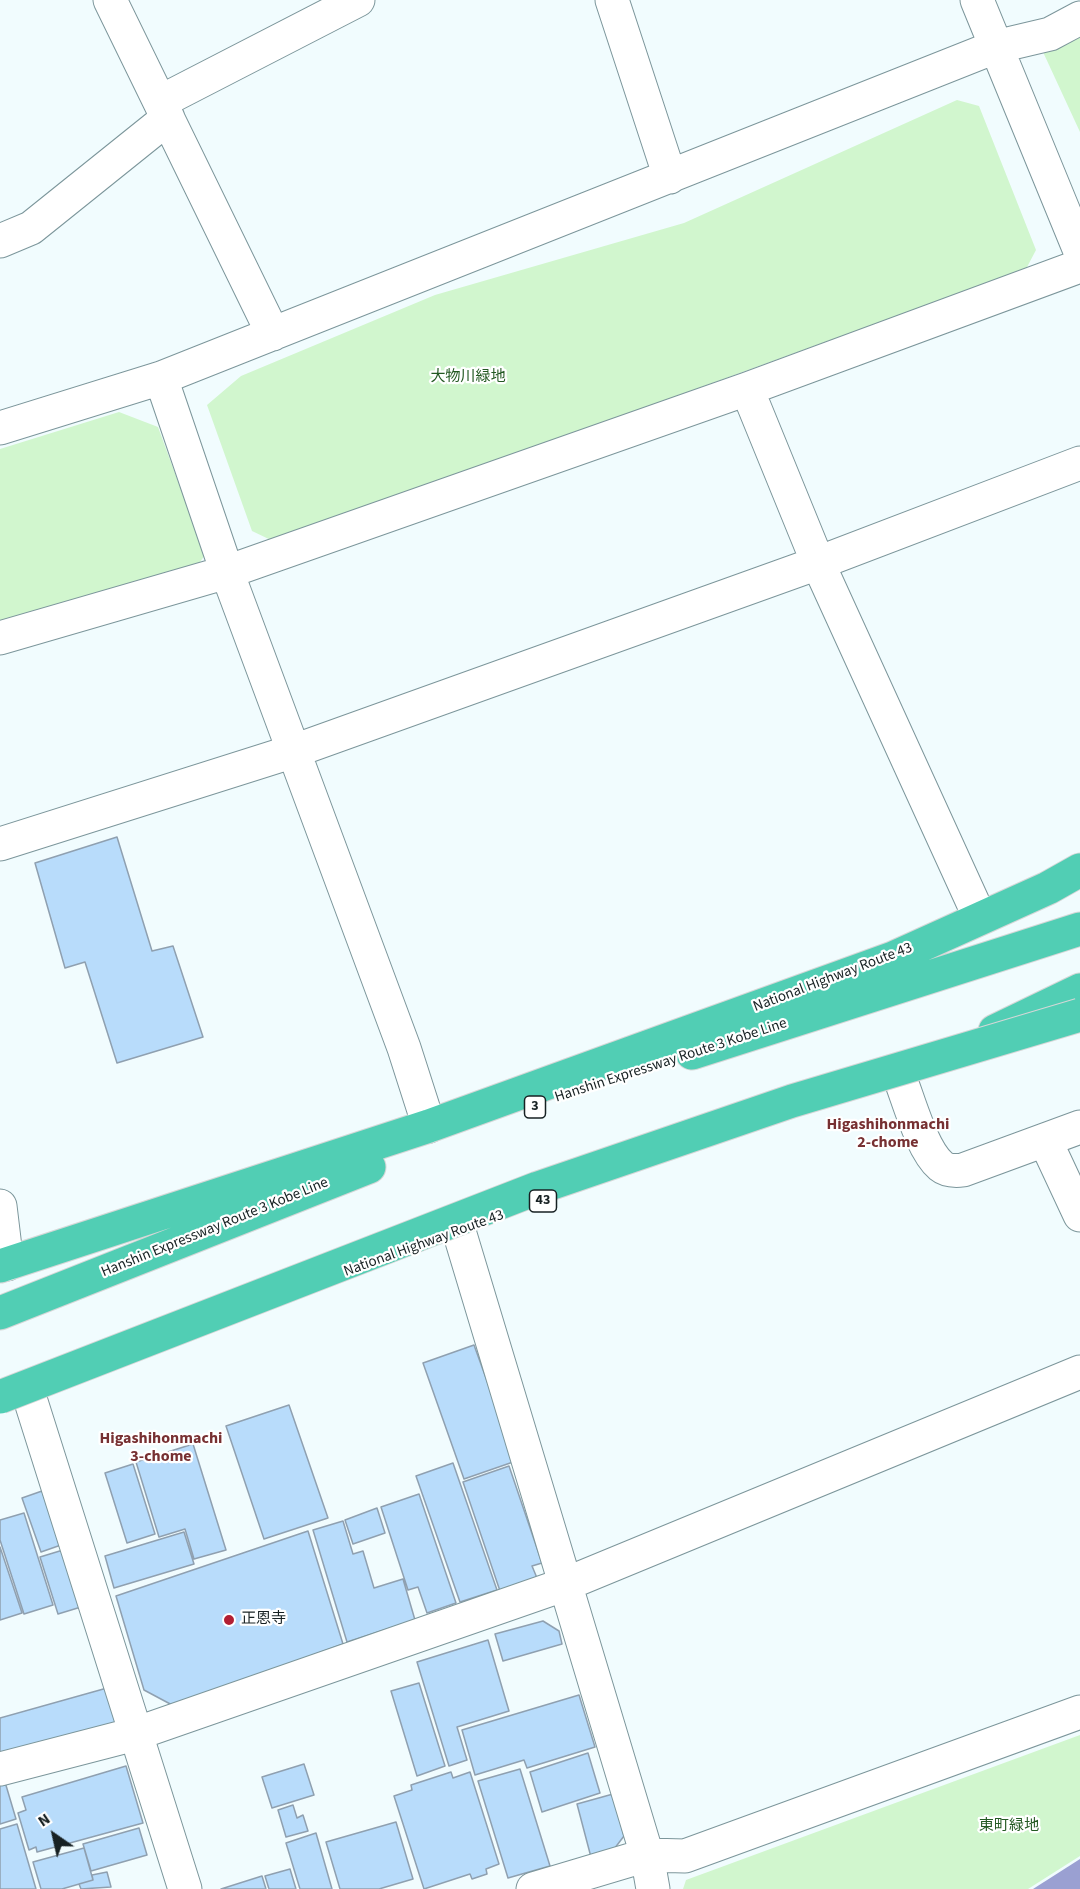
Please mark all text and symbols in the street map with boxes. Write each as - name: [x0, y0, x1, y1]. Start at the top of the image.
- park label: 大物川緑地: [431, 369, 505, 387]
- street label: National Highway Route 43: [751, 939, 915, 1017]
- street label: Hanshin Expressway Route 3 Kobe Line: [553, 1015, 789, 1107]
- road number: 3: [524, 1096, 546, 1118]
- district label: Higashihonmachi 2-chome: [827, 1115, 949, 1153]
- street label: Hanshin Expressway Route 3 Kobe Line: [99, 1174, 331, 1282]
- road number: 43: [530, 1190, 556, 1212]
- street label: National Highway Route 43: [342, 1207, 506, 1281]
- district label: Higashihonmachi 3-chome: [100, 1429, 222, 1467]
- place label: 正恩寺: [241, 1611, 286, 1629]
- marker: 正恩寺: [222, 1613, 236, 1627]
- north arrow: [24, 1805, 84, 1865]
- text: N: [33, 1808, 54, 1832]
- park label: 東町緑地: [979, 1818, 1039, 1836]

